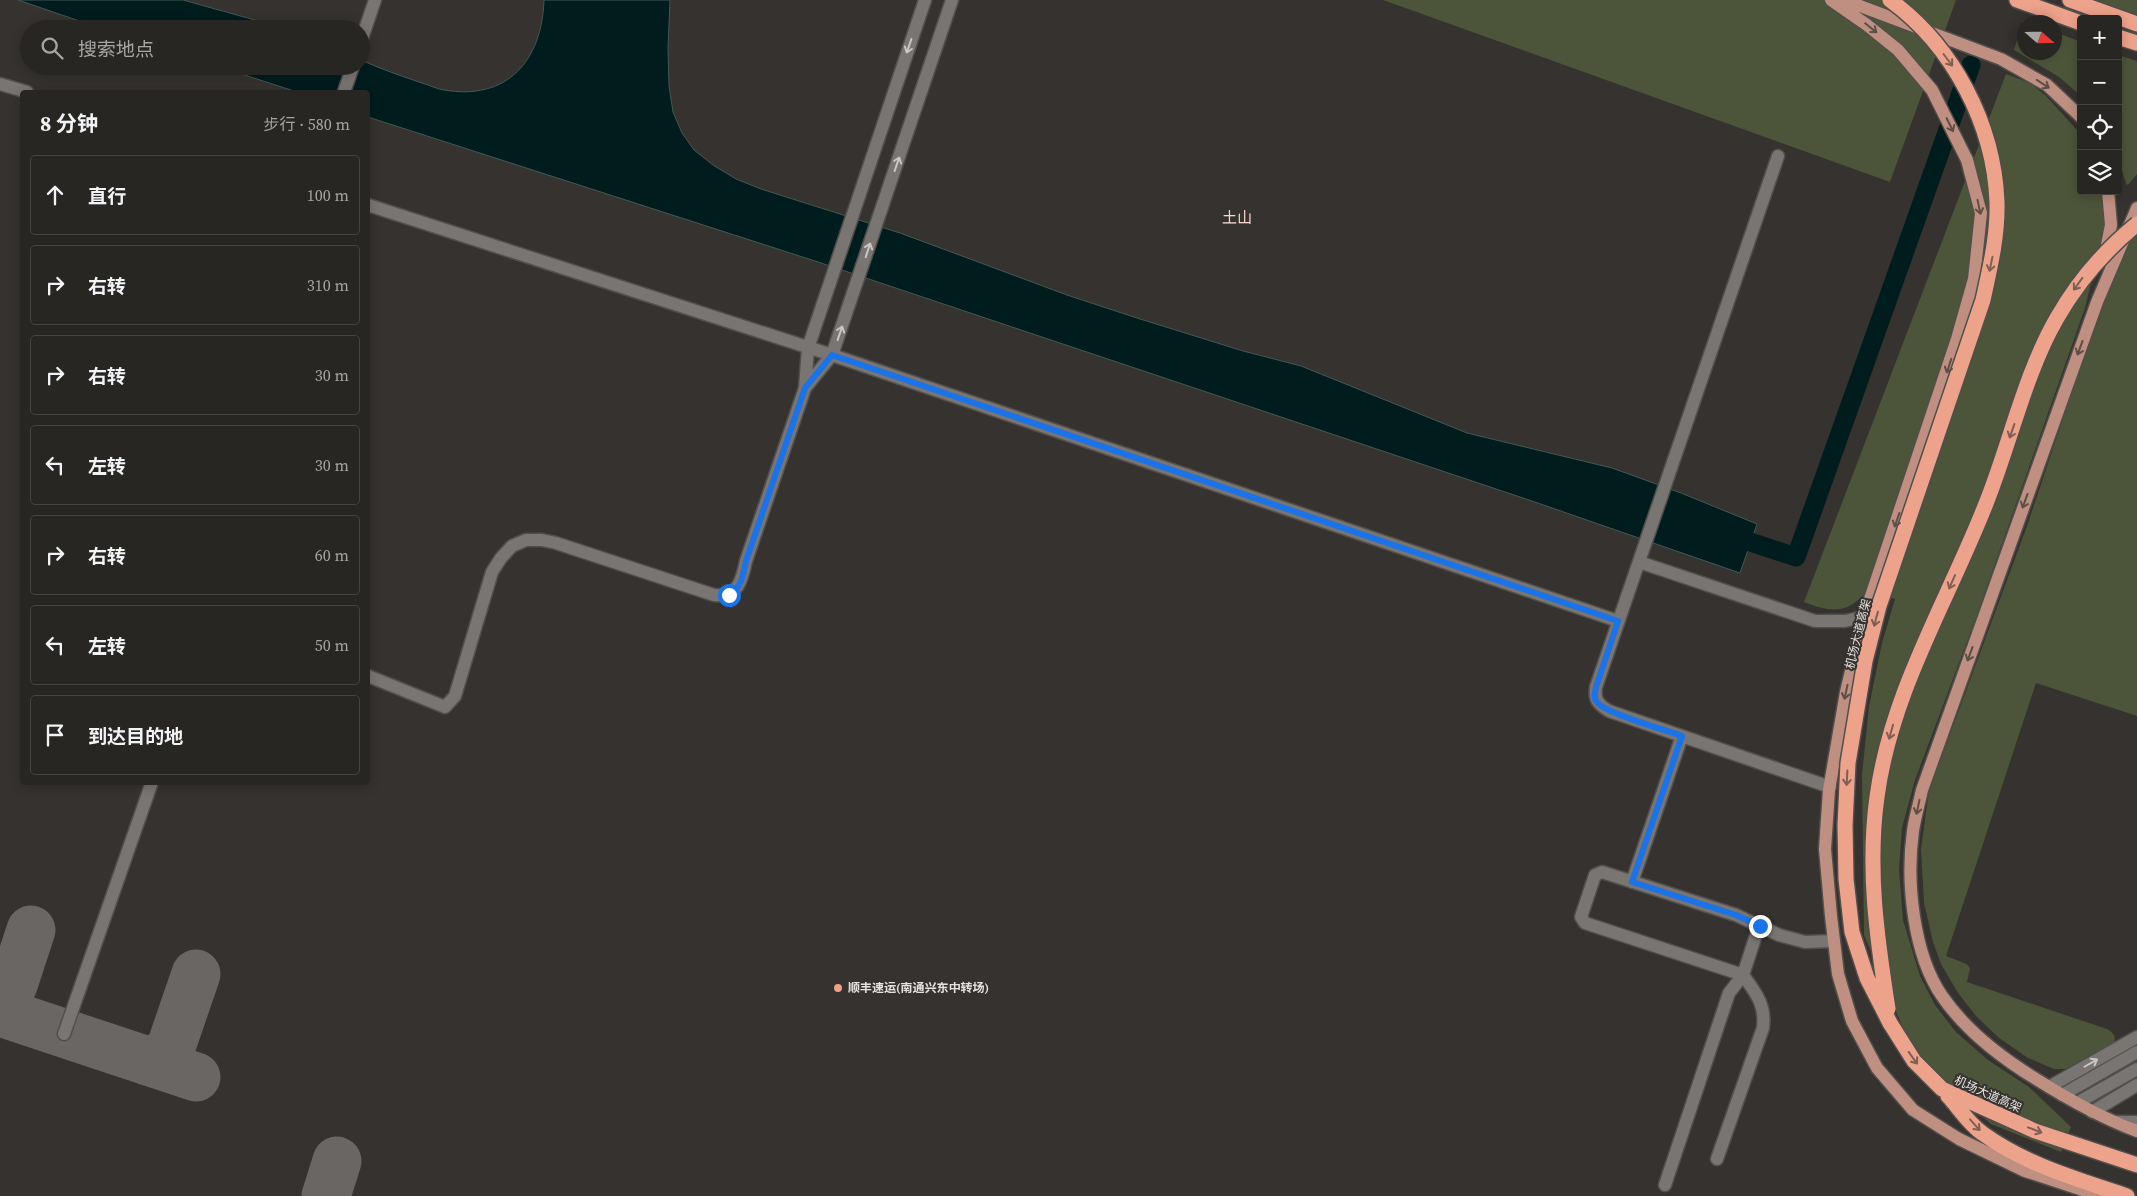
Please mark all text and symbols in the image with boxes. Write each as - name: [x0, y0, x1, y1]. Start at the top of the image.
- north arrow: [2017, 15, 2062, 60]
- map controls: [2077, 15, 2122, 195]
- button: +: [2077, 15, 2122, 60]
- search box: [20, 20, 370, 75]
- one-way arrow: [1864, 22, 1877, 33]
- icon: search: [38, 34, 66, 62]
- text: 搜索地点: [78, 36, 154, 62]
- one-way arrow: [904, 38, 913, 53]
- one-way arrow: [1943, 53, 1953, 67]
- button: −: [2077, 60, 2122, 105]
- one-way arrow: [2036, 78, 2050, 89]
- button: locate: [2077, 105, 2122, 150]
- text: 8 分钟: [40, 109, 98, 138]
- text: 步行 · 580 m: [264, 113, 350, 135]
- one-way arrow: [1946, 117, 1955, 132]
- button: layers: [2077, 150, 2122, 195]
- one-way arrow: [893, 157, 902, 172]
- icon: ahead: [41, 181, 69, 209]
- text: 直行: [88, 183, 126, 209]
- text: 100 m: [307, 184, 349, 206]
- one-way arrow: [1975, 199, 1985, 215]
- district label: 土山: [1222, 207, 1252, 228]
- one-way arrow: [864, 242, 873, 258]
- one-way arrow: [1985, 256, 1995, 272]
- icon: right: [41, 271, 69, 299]
- text: 右转: [88, 273, 126, 299]
- text: 310 m: [307, 274, 349, 296]
- one-way arrow: [2073, 277, 2083, 291]
- one-way arrow: [836, 325, 845, 341]
- one-way arrow: [2075, 340, 2084, 355]
- one-way arrow: [1943, 357, 1953, 373]
- icon: right: [41, 361, 69, 389]
- text: 右转: [88, 363, 126, 389]
- text: 30 m: [315, 364, 349, 386]
- one-way arrow: [2007, 423, 2016, 438]
- icon: left: [41, 451, 69, 479]
- text: 左转: [88, 453, 126, 479]
- text: 30 m: [315, 454, 349, 476]
- one-way arrow: [2020, 492, 2029, 508]
- one-way arrow: [1891, 511, 1901, 527]
- icon: right: [41, 541, 69, 569]
- text: 右转: [88, 543, 126, 569]
- text: 60 m: [315, 544, 349, 566]
- one-way arrow: [1946, 574, 1956, 589]
- route start: [718, 584, 741, 607]
- street label: 机场大道高架: [1842, 597, 1874, 671]
- one-way arrow: [1871, 610, 1880, 626]
- icon: left: [41, 631, 69, 659]
- text: 左转: [88, 633, 126, 659]
- text: 50 m: [315, 634, 349, 656]
- one-way arrow: [1965, 645, 1974, 661]
- one-way arrow: [1841, 684, 1850, 700]
- icon: arrive: [41, 721, 69, 749]
- text: 到达目的地: [88, 723, 183, 749]
- one-way arrow: [1885, 724, 1895, 740]
- one-way arrow: [1843, 770, 1852, 786]
- one-way arrow: [1913, 799, 1922, 815]
- route end: [1749, 915, 1772, 938]
- place label: 顺丰速运(南通兴东中转场): [848, 980, 989, 996]
- marker: 顺丰速运(南通兴东中转场): [832, 982, 844, 994]
- one-way arrow: [1908, 1051, 1918, 1065]
- one-way arrow: [2084, 1058, 2099, 1068]
- street label: 机场大道高架: [1952, 1072, 2024, 1116]
- one-way arrow: [1969, 1119, 1981, 1132]
- one-way arrow: [2027, 1126, 2042, 1135]

